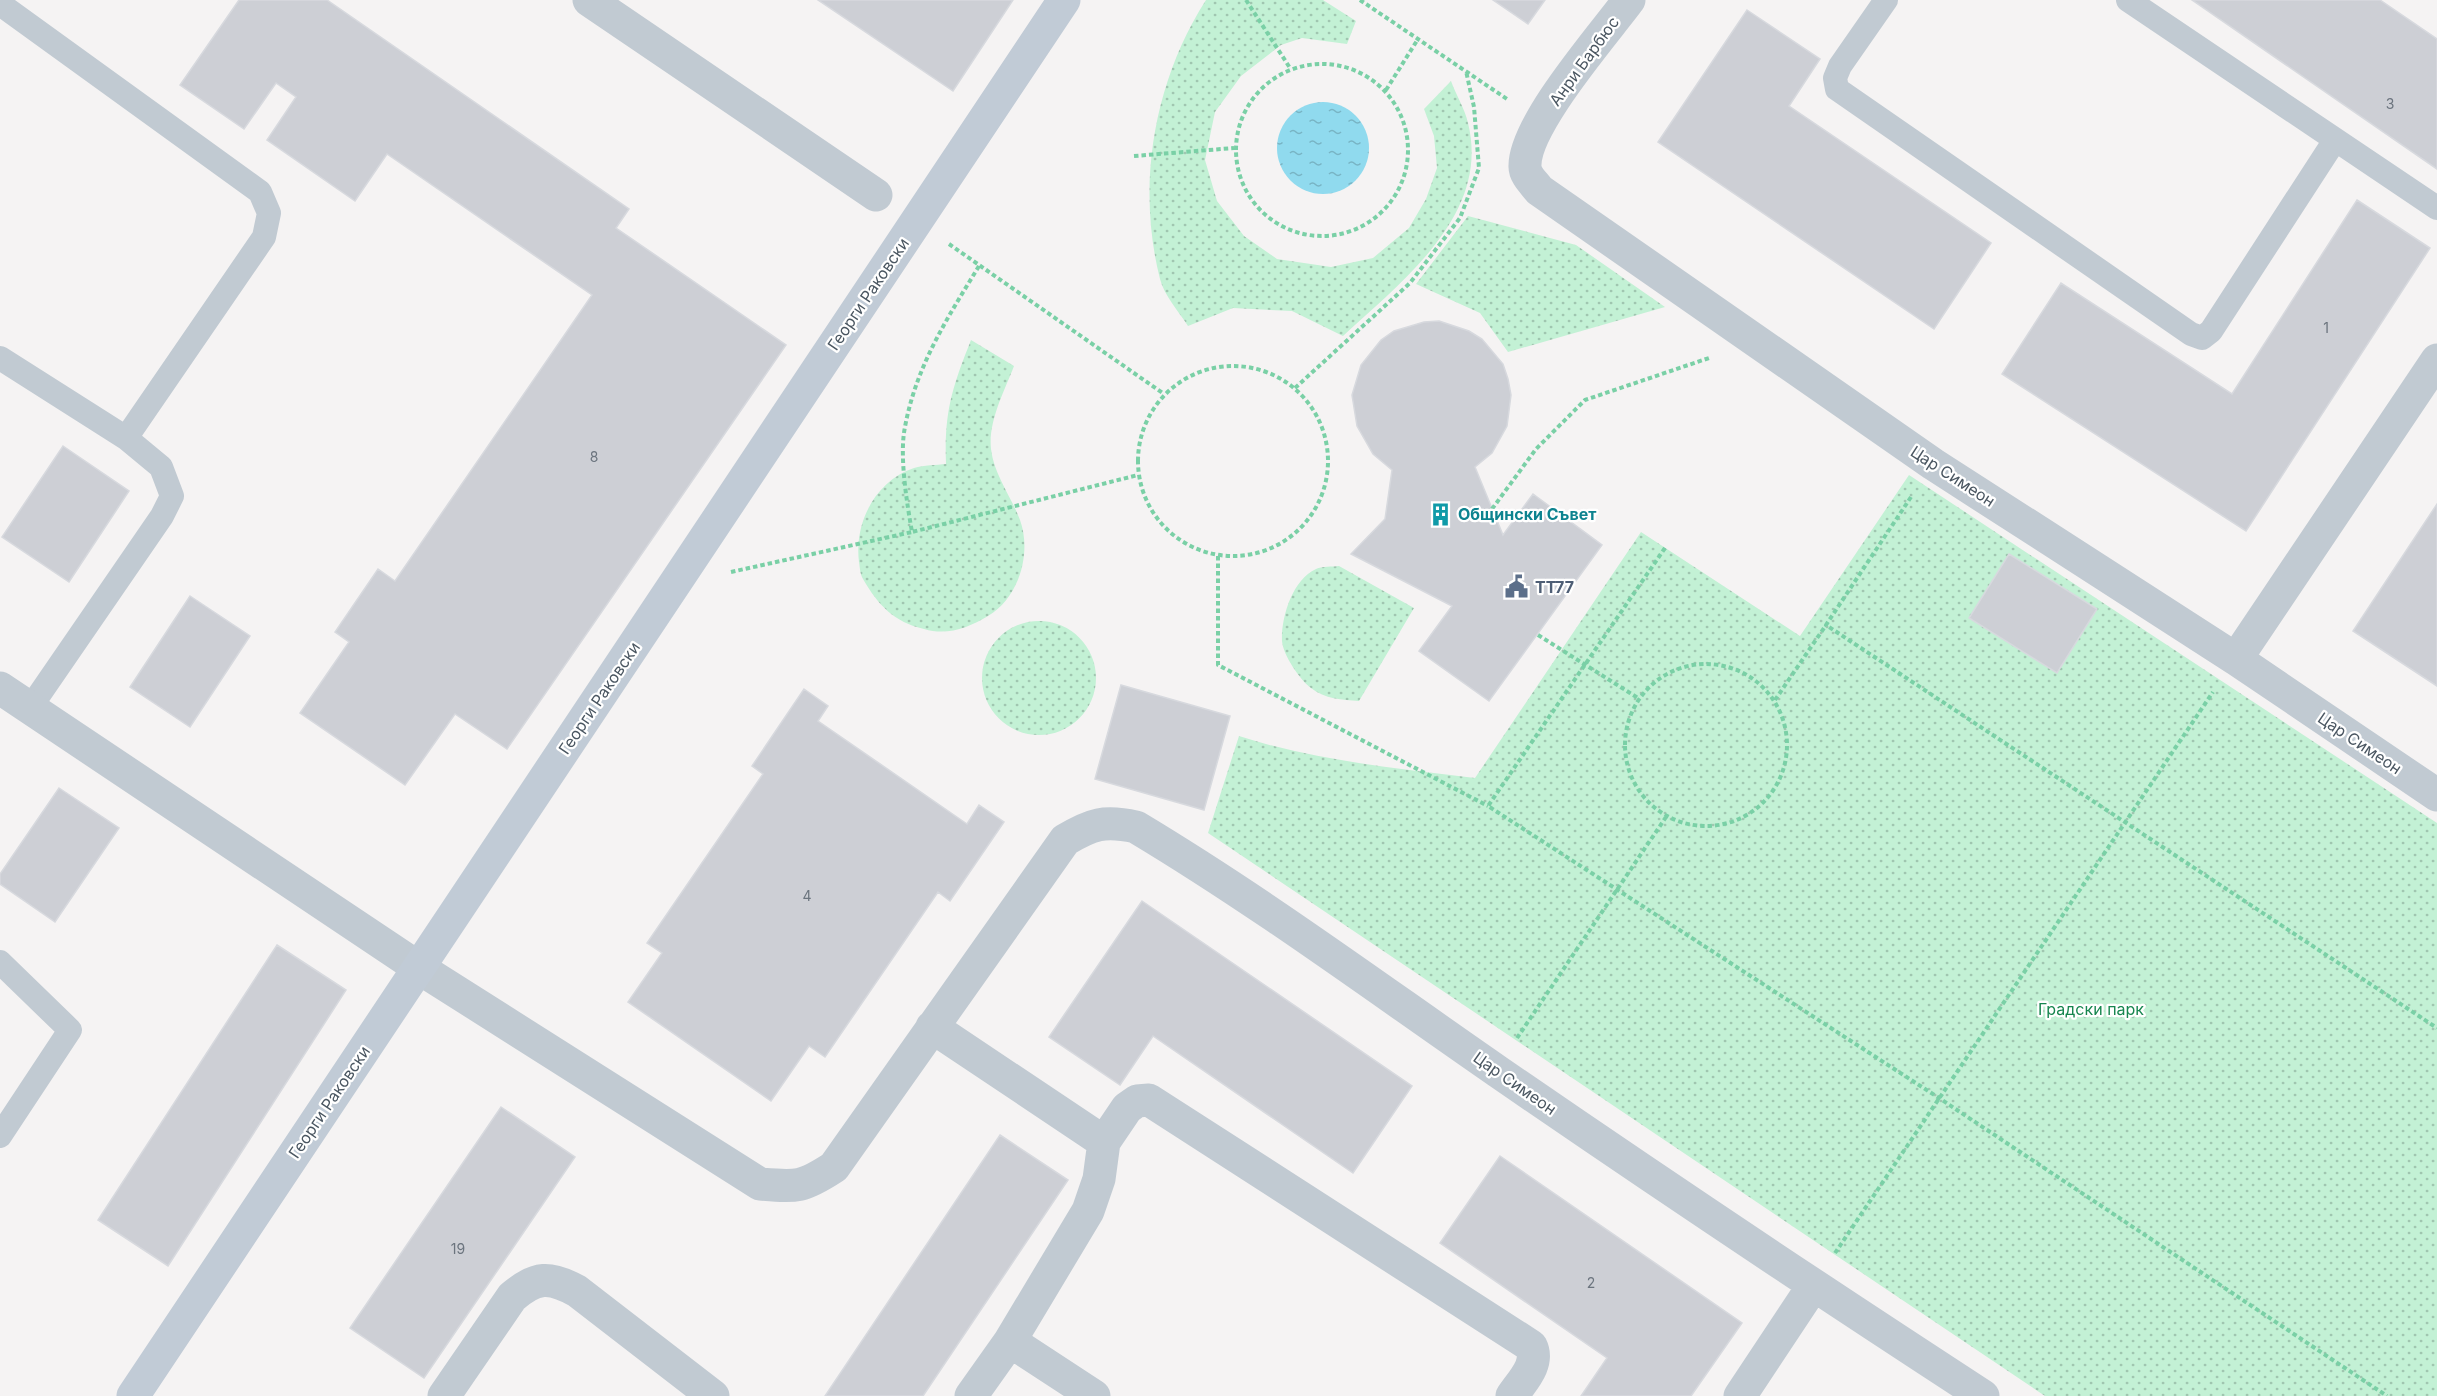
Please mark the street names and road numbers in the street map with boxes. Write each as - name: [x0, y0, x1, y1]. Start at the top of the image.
- street label: Анри Барбюс: [1545, 12, 1623, 110]
- street label: Георги Раковски: [823, 234, 913, 354]
- street label: Цар Симеон: [1907, 441, 1999, 511]
- street label: Георги Раковски: [554, 638, 644, 758]
- street label: Цар Симеон: [2314, 708, 2406, 778]
- street label: Георги Раковски: [284, 1042, 374, 1162]
- street label: Цар Симеон: [1470, 1047, 1560, 1119]

